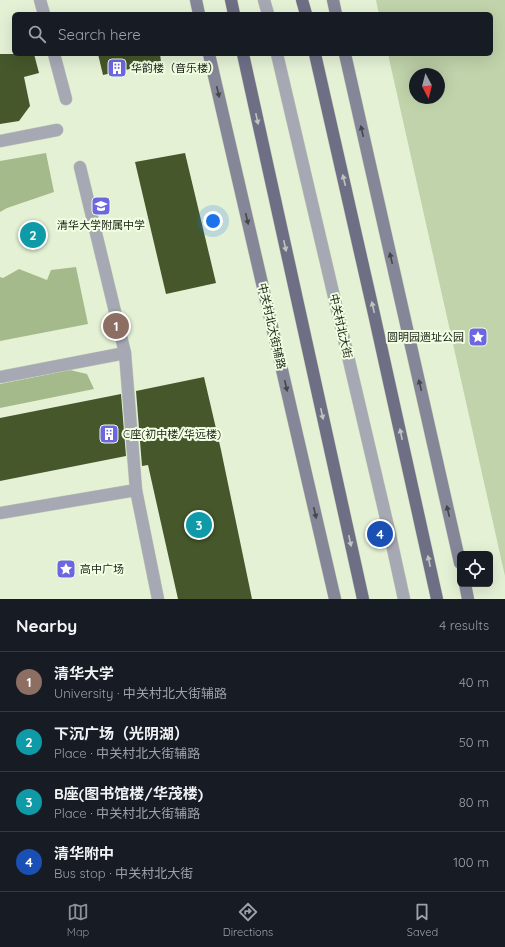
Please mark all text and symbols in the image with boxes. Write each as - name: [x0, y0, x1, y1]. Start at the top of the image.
- search box: [12, 12, 493, 56]
- icon: search: [26, 23, 48, 45]
- text: Search here: [58, 25, 141, 44]
- building icon: 华韵楼（音乐楼）: [106, 57, 128, 79]
- place label: 华韵楼（音乐楼）: [131, 61, 219, 75]
- north arrow: [409, 68, 445, 104]
- one-way arrow: [215, 86, 221, 98]
- one-way arrow: [255, 113, 261, 126]
- one-way arrow: [359, 125, 365, 137]
- one-way arrow: [340, 174, 346, 186]
- school or university icon: 清华大学附属中学: [90, 195, 112, 217]
- your location: [203, 211, 223, 231]
- one-way arrow: [244, 213, 250, 225]
- place label: 清华大学附属中学: [57, 218, 145, 232]
- pin: 2: [20, 220, 46, 250]
- one-way arrow: [283, 240, 289, 253]
- one-way arrow: [387, 252, 393, 264]
- street label: 中关村北大街辅路: [255, 282, 289, 370]
- street label: 中关村北大街: [327, 292, 355, 360]
- one-way arrow: [369, 301, 375, 313]
- pin: 1: [103, 311, 129, 341]
- place icon: 圆明园遗址公园: [467, 326, 489, 348]
- place label: 圆明园遗址公园: [387, 330, 464, 344]
- one-way arrow: [416, 378, 422, 391]
- one-way arrow: [283, 380, 289, 392]
- one-way arrow: [320, 408, 326, 420]
- building icon: C座(初中楼/华远楼): [98, 423, 120, 445]
- place label: C座(初中楼/华远楼): [123, 427, 221, 441]
- one-way arrow: [397, 428, 403, 440]
- one-way arrow: [445, 505, 451, 518]
- one-way arrow: [313, 507, 319, 519]
- pin: 3: [186, 510, 212, 540]
- pin: 4: [367, 519, 393, 549]
- one-way arrow: [348, 535, 354, 547]
- map controls: [457, 551, 493, 587]
- button: locate: [457, 551, 493, 587]
- one-way arrow: [425, 555, 431, 567]
- place icon: 高中广场: [55, 558, 77, 580]
- place label: 高中广场: [80, 562, 124, 576]
- text: Nearby: [16, 615, 77, 636]
- text: 4 results: [439, 617, 489, 633]
- text: 清华大学: [54, 664, 114, 683]
- text: 1: [26, 674, 32, 690]
- text: 40 m: [459, 674, 489, 690]
- text: University · 中关村北大街辅路: [54, 685, 227, 701]
- text: 下沉广场（光阴湖）: [54, 724, 189, 743]
- text: 2: [25, 734, 33, 750]
- text: 50 m: [459, 734, 489, 750]
- text: Place · 中关村北大街辅路: [54, 745, 200, 761]
- text: B座(图书馆楼/华茂楼): [54, 784, 203, 803]
- text: 3: [26, 794, 32, 810]
- text: 80 m: [459, 794, 489, 810]
- text: Place · 中关村北大街辅路: [54, 805, 200, 821]
- text: 清华附中: [54, 844, 114, 863]
- text: 4: [25, 854, 33, 870]
- text: 100 m: [453, 854, 489, 870]
- text: Bus stop · 中关村北大街: [54, 865, 193, 881]
- tab: Map: [67, 901, 89, 939]
- tab: Directions: [223, 901, 273, 939]
- tab: Saved: [407, 901, 438, 939]

